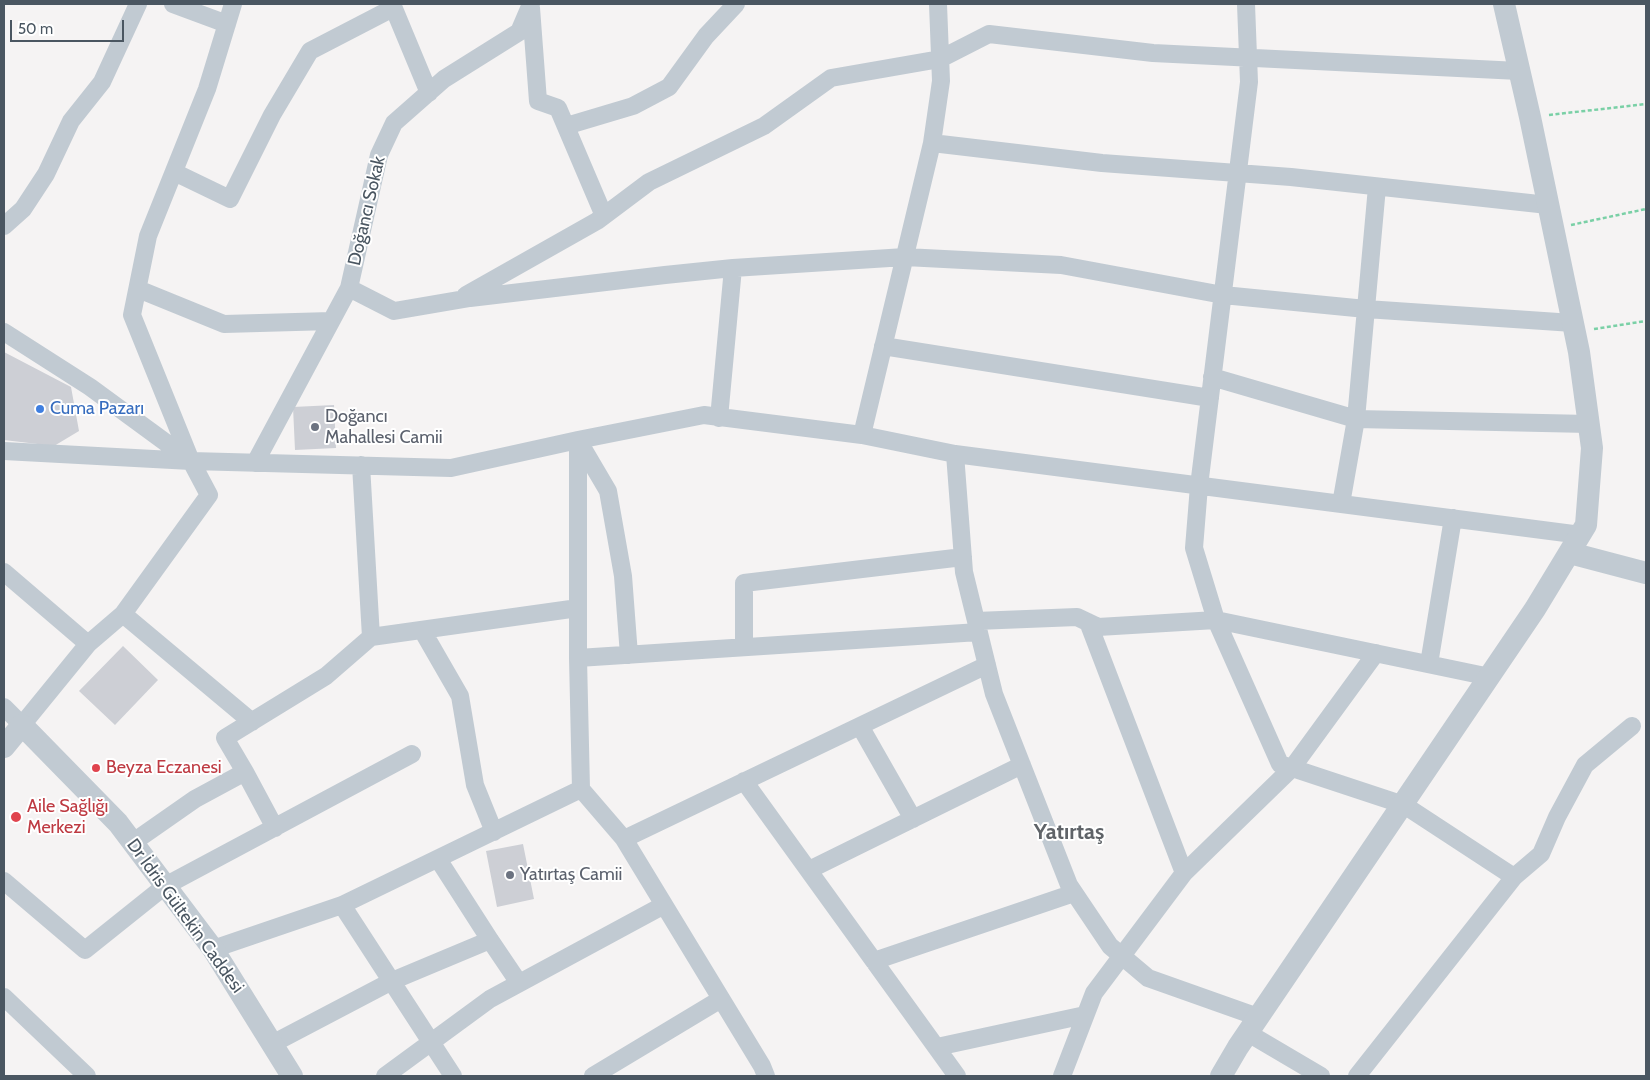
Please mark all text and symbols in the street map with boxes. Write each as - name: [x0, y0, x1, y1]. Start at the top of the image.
- scale bar: [12, 10, 126, 42]
- text: 50 m: [18, 20, 53, 38]
- street label: Doğancı Sokak: [344, 154, 390, 268]
- place label: Cuma Pazarı: [50, 398, 144, 420]
- marker: Cuma Pazarı: [34, 403, 46, 415]
- place label: Doğancı Mahallesi Camii: [325, 406, 443, 448]
- marker: Doğancı Mahallesi Camii: [309, 421, 321, 433]
- place label: Beyza Eczanesi: [106, 757, 222, 779]
- marker: Beyza Eczanesi: [90, 762, 102, 774]
- place label: Aile Sağlığı Merkezi: [27, 796, 108, 839]
- marker: Aile Sağlığı Merkezi: [9, 810, 23, 824]
- district label: Yatırtaş: [1034, 820, 1104, 846]
- street label: Dr İdris Gültekin Caddesi: [122, 835, 248, 997]
- place label: Yatırtaş Camii: [520, 864, 622, 886]
- marker: Yatırtaş Camii: [504, 869, 516, 881]

